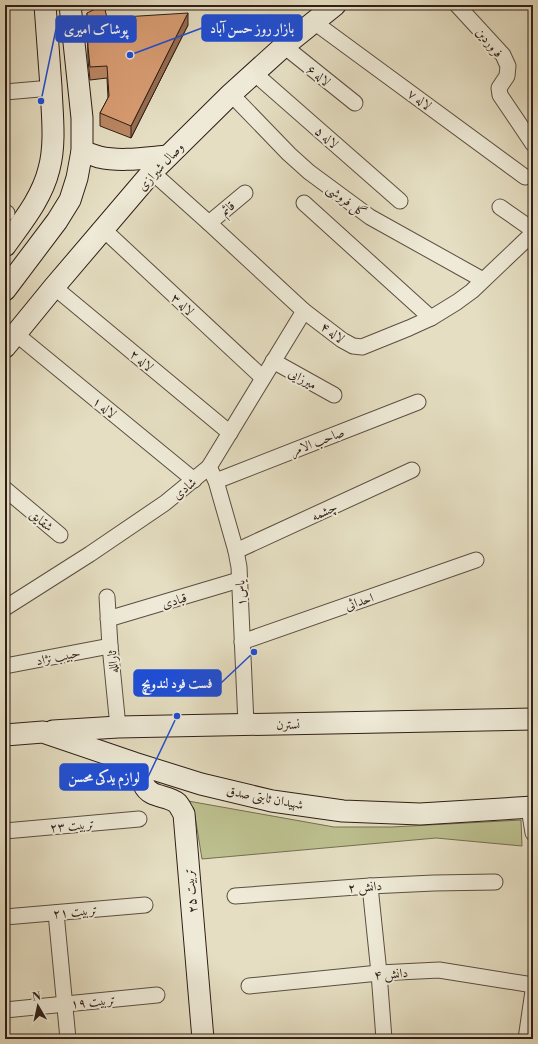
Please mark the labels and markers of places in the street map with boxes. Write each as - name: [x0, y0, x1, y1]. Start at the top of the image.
- callout: بازار روز حسن آباد: [202, 15, 302, 41]
- callout: پوشاک امیری: [56, 16, 136, 42]
- callout: فست فود لندویچ: [134, 670, 221, 696]
- callout: لوازم یدکی محسن: [60, 764, 148, 790]

